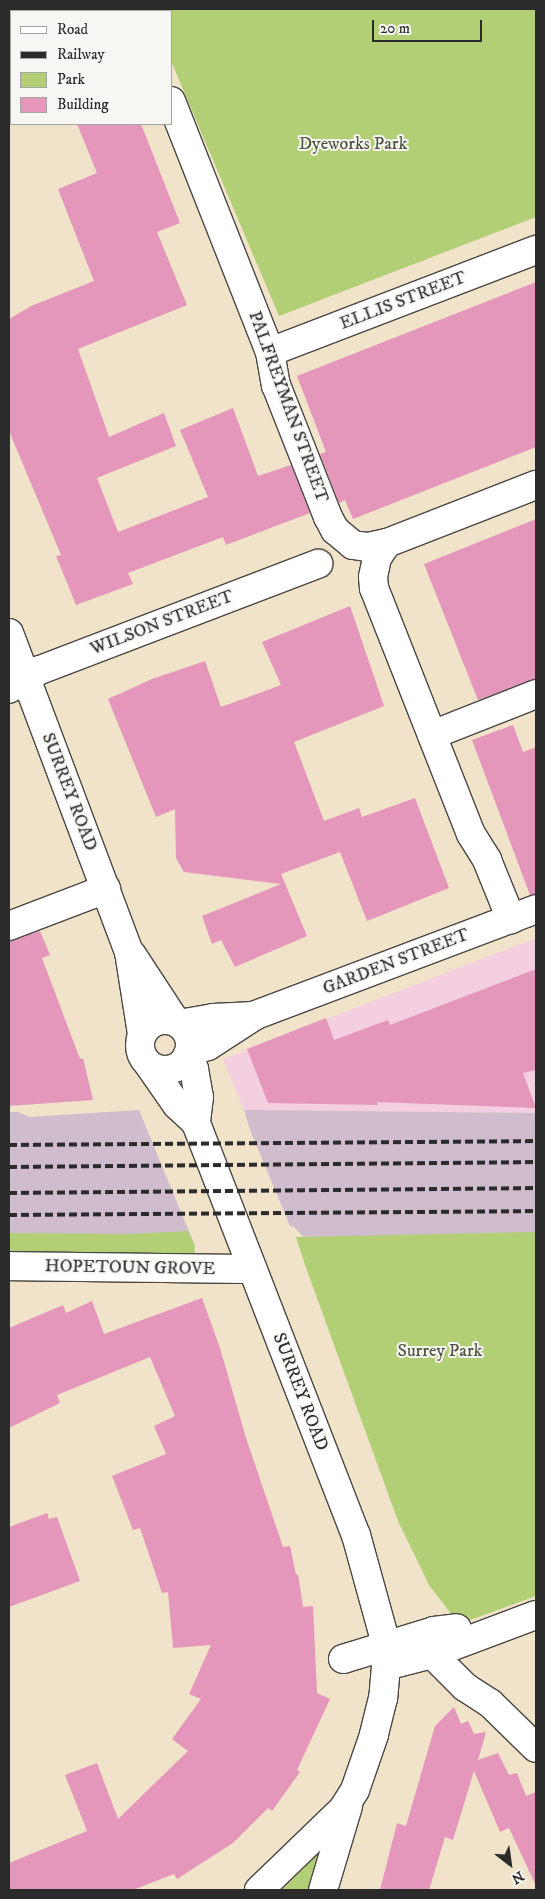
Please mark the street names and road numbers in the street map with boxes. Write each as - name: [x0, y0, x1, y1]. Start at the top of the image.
- street label: ELLIS STREET: [337, 267, 469, 335]
- street label: PALFREYMAN STREET: [243, 308, 333, 506]
- street label: WILSON STREET: [87, 586, 237, 660]
- street label: SURREY ROAD: [37, 730, 101, 854]
- street label: GARDEN STREET: [320, 924, 472, 1000]
- street label: HOPETOUN GROVE: [45, 1256, 215, 1280]
- street label: SURREY ROAD: [268, 1330, 332, 1454]

